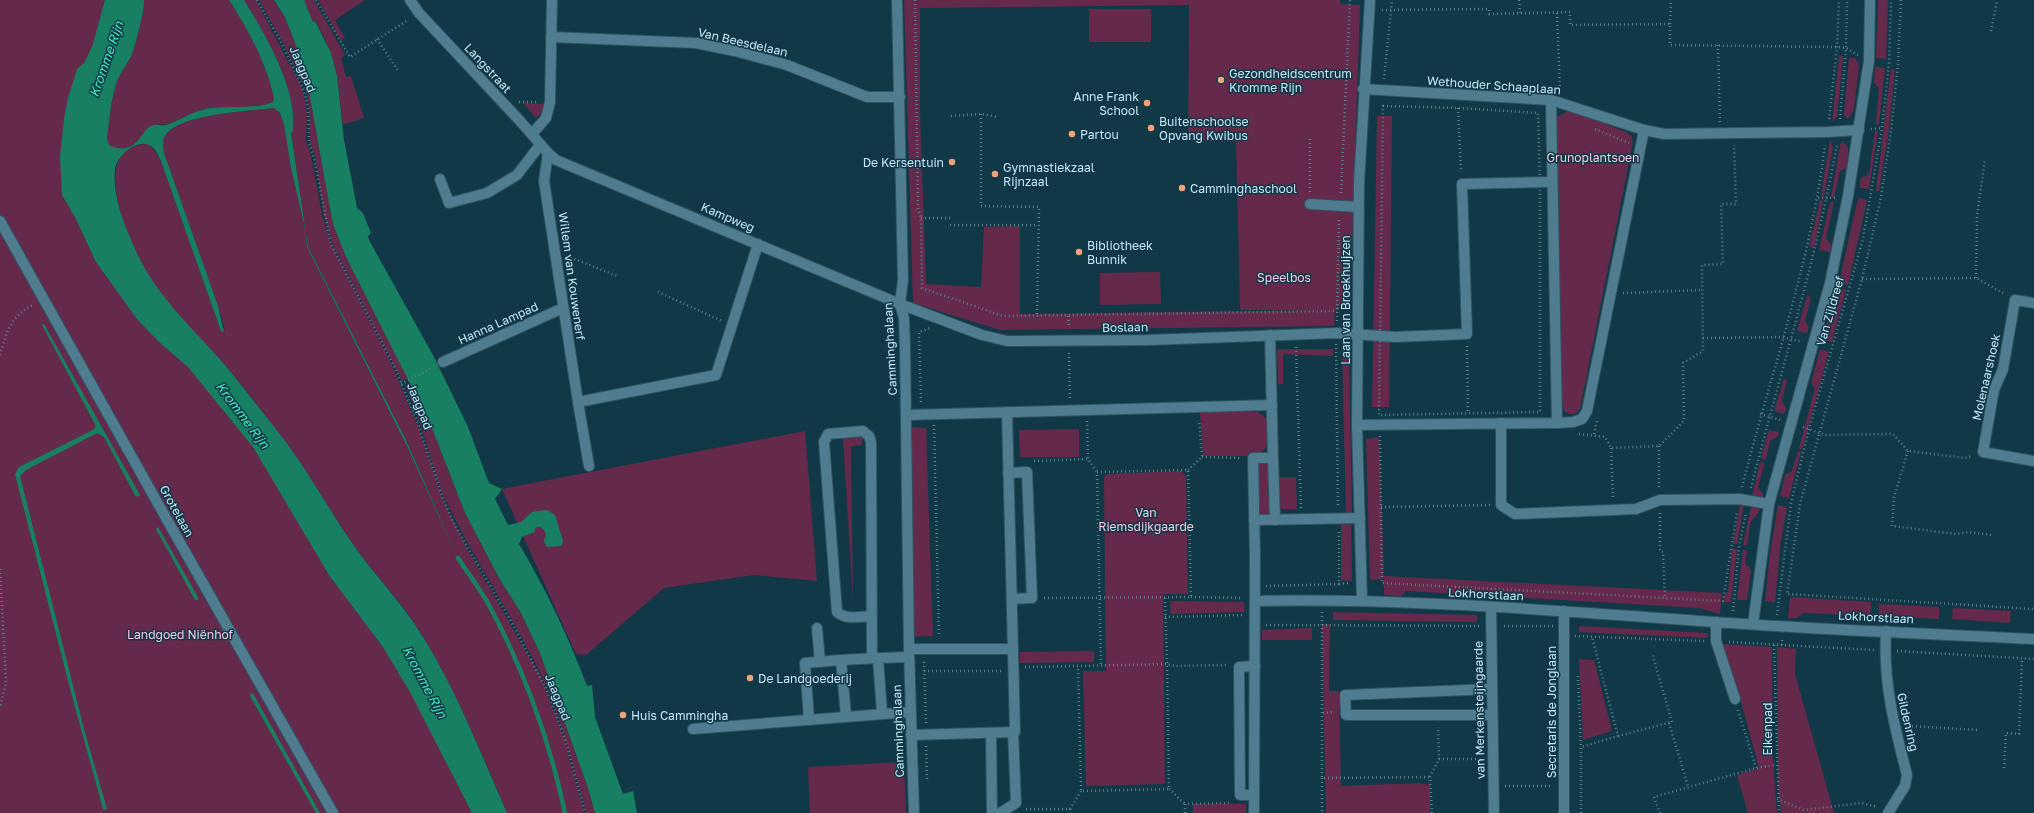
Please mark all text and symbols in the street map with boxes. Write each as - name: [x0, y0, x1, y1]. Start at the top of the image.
- water label: Kromme Rijn: [86, 18, 127, 99]
- street label: Van Beesdelaan: [697, 24, 789, 60]
- street label: Langstraat: [461, 40, 515, 96]
- street label: Jaagpad: [286, 43, 320, 95]
- place label: Gezondheidscentrum Kromme Rijn: [1229, 66, 1352, 95]
- street label: Wethouder Schaaplaan: [1427, 73, 1561, 97]
- marker: Gezondheidscentrum Kromme Rijn: [1216, 75, 1226, 85]
- place label: Anne Frank School: [1074, 89, 1139, 118]
- marker: Anne Frank School: [1142, 98, 1152, 108]
- place label: Buitenschoolse Opvang Kwibus: [1159, 114, 1249, 143]
- marker: Buitenschoolse Opvang Kwibus: [1146, 123, 1156, 133]
- place label: Partou: [1080, 127, 1119, 142]
- marker: Partou: [1067, 129, 1077, 139]
- park label: Grunoplantsoen: [1547, 150, 1639, 165]
- place label: De Kersentuin: [863, 155, 944, 170]
- marker: De Kersentuin: [947, 157, 957, 167]
- place label: Gymnastiekzaal Rijnzaal: [1003, 160, 1095, 189]
- marker: Gymnastiekzaal Rijnzaal: [990, 169, 1000, 179]
- place label: Camminghaschool: [1190, 181, 1297, 196]
- marker: Camminghaschool: [1177, 183, 1187, 193]
- street label: Kampweg: [699, 199, 757, 235]
- street label: Willem van Kouwenerf: [556, 211, 588, 342]
- street label: Laan van Broekhuijzen: [1338, 235, 1353, 365]
- place label: Bibliotheek Bunnik: [1087, 238, 1153, 267]
- marker: Bibliotheek Bunnik: [1074, 247, 1084, 257]
- park label: Speelbos: [1257, 270, 1311, 285]
- street label: Van Zijldreef: [1813, 274, 1847, 348]
- street label: Hanna Lampad: [456, 299, 540, 347]
- street label: Camminghalaan: [880, 302, 900, 396]
- street label: Boslaan: [1102, 319, 1148, 335]
- street label: Molenaarshoek: [1969, 332, 2003, 422]
- water label: Kromme Rijn: [213, 379, 274, 452]
- street label: Jaagpad: [404, 380, 436, 432]
- street label: Grotelaan: [157, 483, 197, 539]
- park label: Van Riemsdijkgaarde: [1098, 505, 1194, 534]
- street label: Lokhorstlaan: [1448, 585, 1524, 603]
- street label: Lokhorstlaan: [1838, 608, 1914, 626]
- park label: Landgoed Niënhof: [127, 627, 234, 642]
- street label: van Merkensteijngaarde: [1470, 641, 1488, 779]
- water label: Kromme Rijn: [399, 643, 451, 722]
- street label: Secretaris de Jonglaan: [1544, 646, 1559, 778]
- street label: Jaagpad: [542, 671, 574, 723]
- place label: De Landgoederij: [758, 671, 852, 686]
- marker: De Landgoederij: [745, 673, 755, 683]
- street label: Camminghalaan: [889, 684, 907, 778]
- street label: Gildenring: [1894, 691, 1922, 753]
- street label: Eikenpad: [1760, 703, 1775, 755]
- place label: Huis Cammingha: [631, 708, 728, 723]
- marker: Huis Cammingha: [618, 710, 628, 720]

